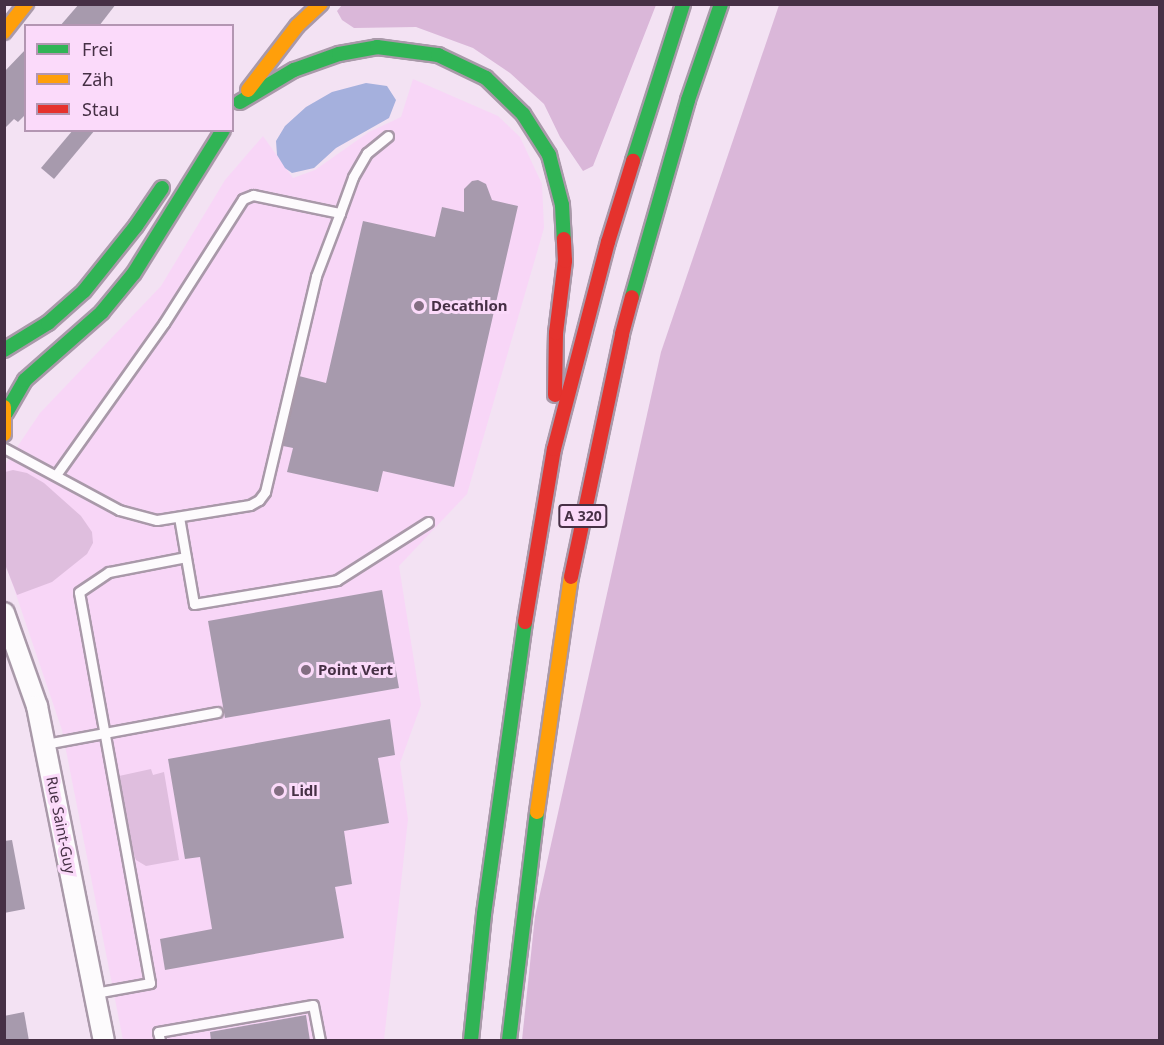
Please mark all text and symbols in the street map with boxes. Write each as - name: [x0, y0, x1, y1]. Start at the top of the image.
- legend: [24, 24, 234, 132]
- text: Frei: [82, 37, 113, 61]
- text: Zäh: [82, 67, 114, 91]
- text: Stau: [82, 97, 120, 121]
- place label: Decathlon: [431, 297, 508, 315]
- marker: Decathlon: [412, 299, 426, 313]
- road number: A 320: [558, 505, 608, 527]
- place label: Point Vert: [318, 661, 393, 679]
- marker: Point Vert: [299, 663, 313, 677]
- street label: Rue Saint-Guy: [43, 775, 79, 875]
- place label: Lidl: [291, 782, 318, 800]
- marker: Lidl: [272, 784, 286, 798]

